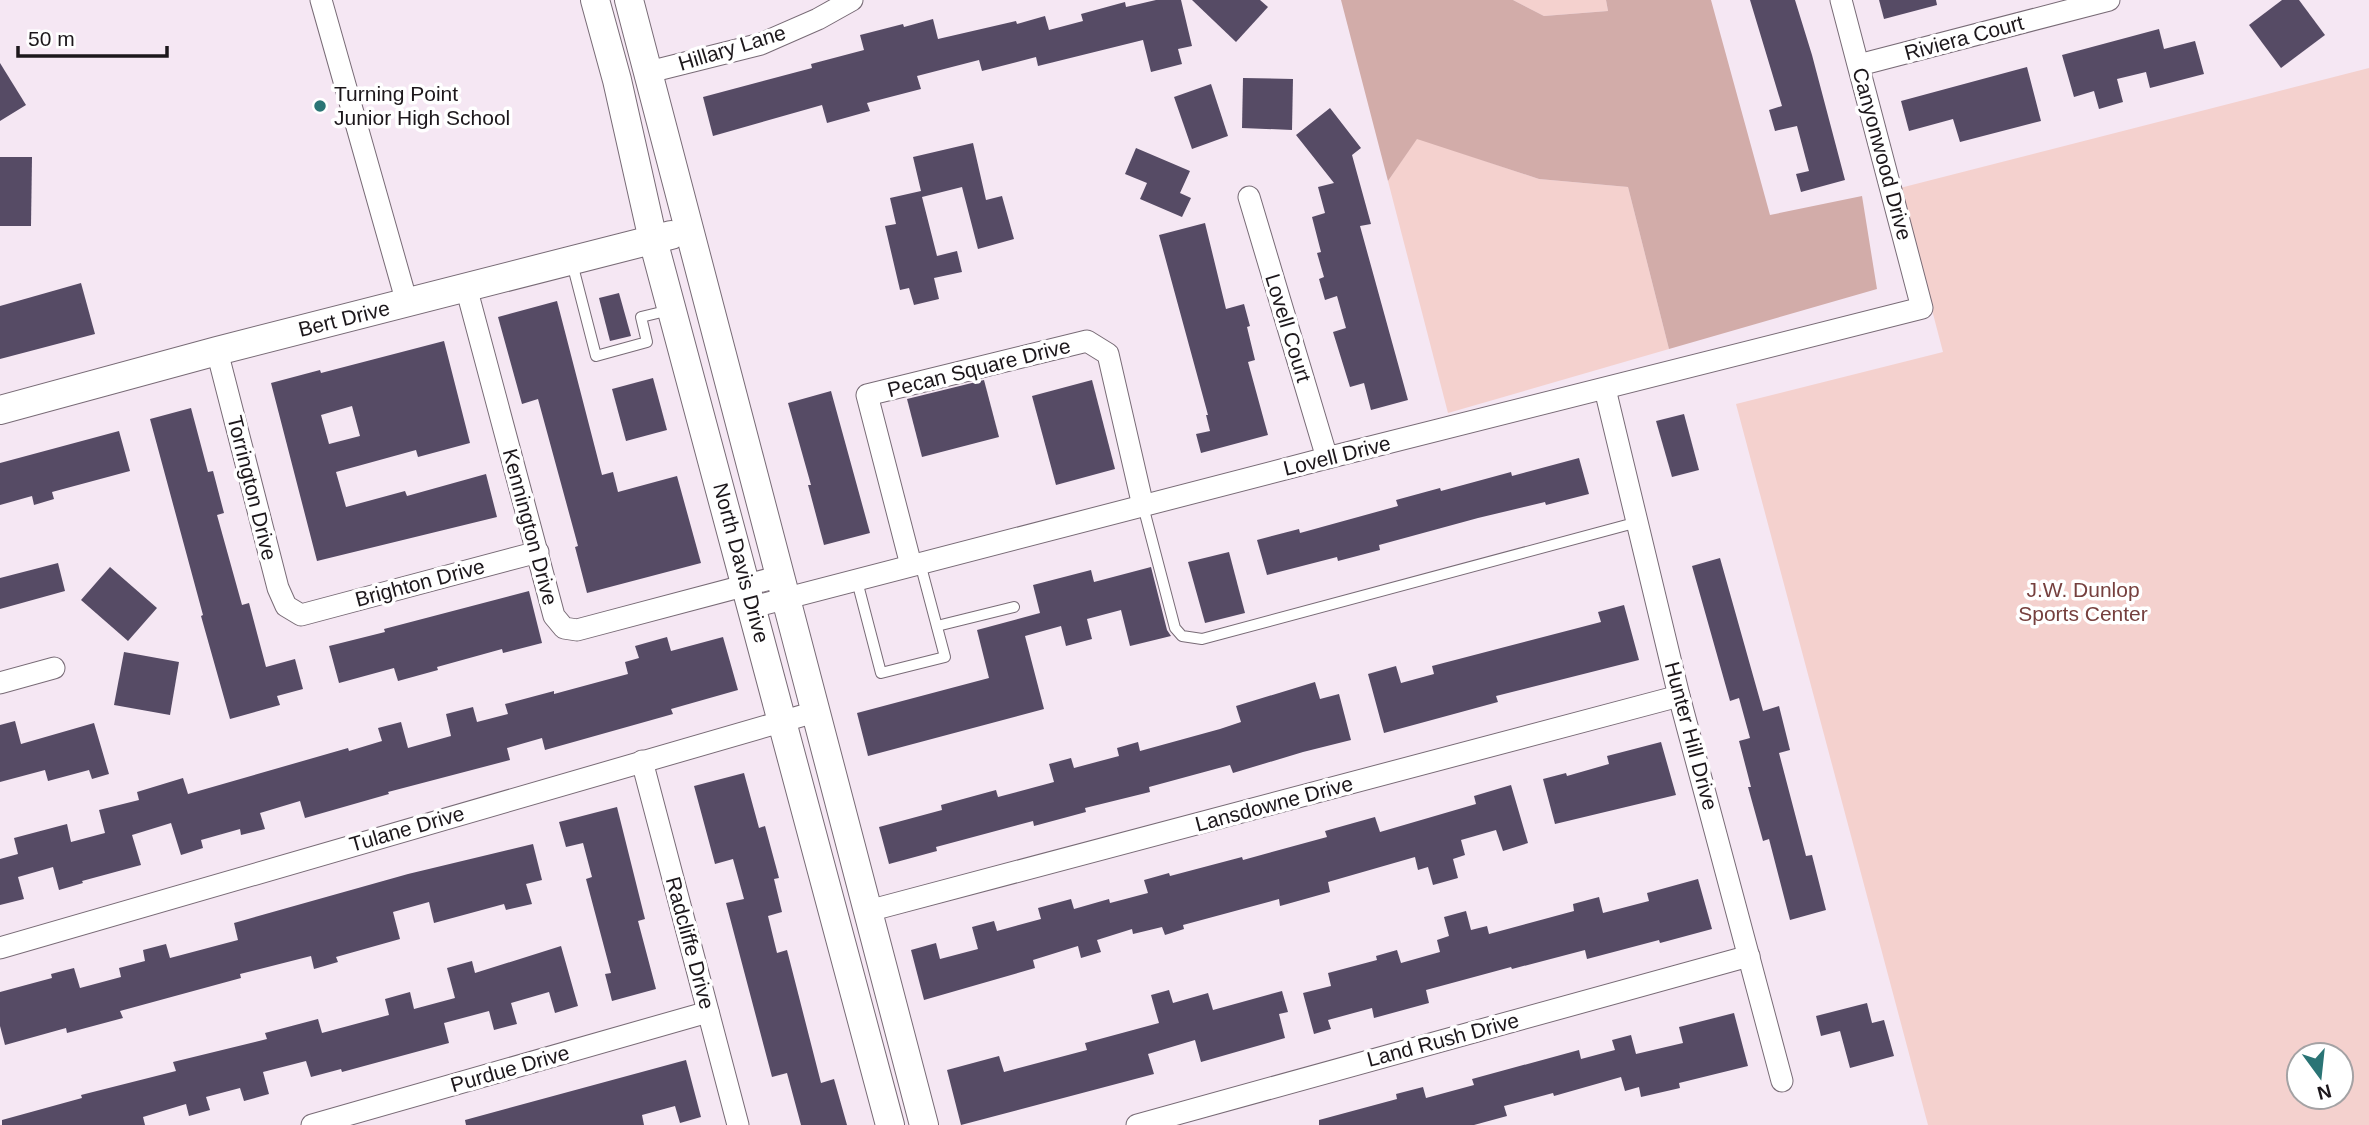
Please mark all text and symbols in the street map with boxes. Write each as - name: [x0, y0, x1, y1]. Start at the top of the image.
- street label: Riviera Court: [1902, 11, 2026, 64]
- scale bar: [18, 14, 166, 58]
- street label: Hillary Lane: [675, 20, 788, 75]
- text: 50 m: [28, 27, 75, 50]
- street label: Canyonwood Drive: [1848, 65, 1917, 243]
- place label: Turning Point Junior High School: [334, 82, 510, 129]
- marker: Turning Point Junior High School: [312, 98, 328, 114]
- street label: Lovell Court: [1261, 271, 1316, 385]
- street label: Bert Drive: [296, 296, 392, 341]
- street label: Pecan Square Drive: [885, 334, 1073, 401]
- street label: Torrington Drive: [223, 413, 282, 563]
- street label: Lovell Drive: [1281, 431, 1393, 480]
- street label: Kennington Drive: [499, 446, 562, 608]
- street label: North Davis Drive: [709, 480, 774, 645]
- street label: Brighton Drive: [353, 554, 487, 611]
- park label: J.W. Dunlop Sports Center: [2018, 578, 2148, 625]
- street label: Hunter Hill Drive: [1661, 659, 1722, 813]
- street label: Lansdowne Drive: [1193, 771, 1355, 836]
- street label: Tulane Drive: [347, 801, 467, 856]
- street label: Radcliffe Drive: [662, 874, 719, 1012]
- street label: Land Rush Drive: [1364, 1008, 1521, 1071]
- street label: Purdue Drive: [448, 1041, 572, 1096]
- north arrow: [2285, 1041, 2355, 1111]
- text: N: [2315, 1080, 2334, 1104]

